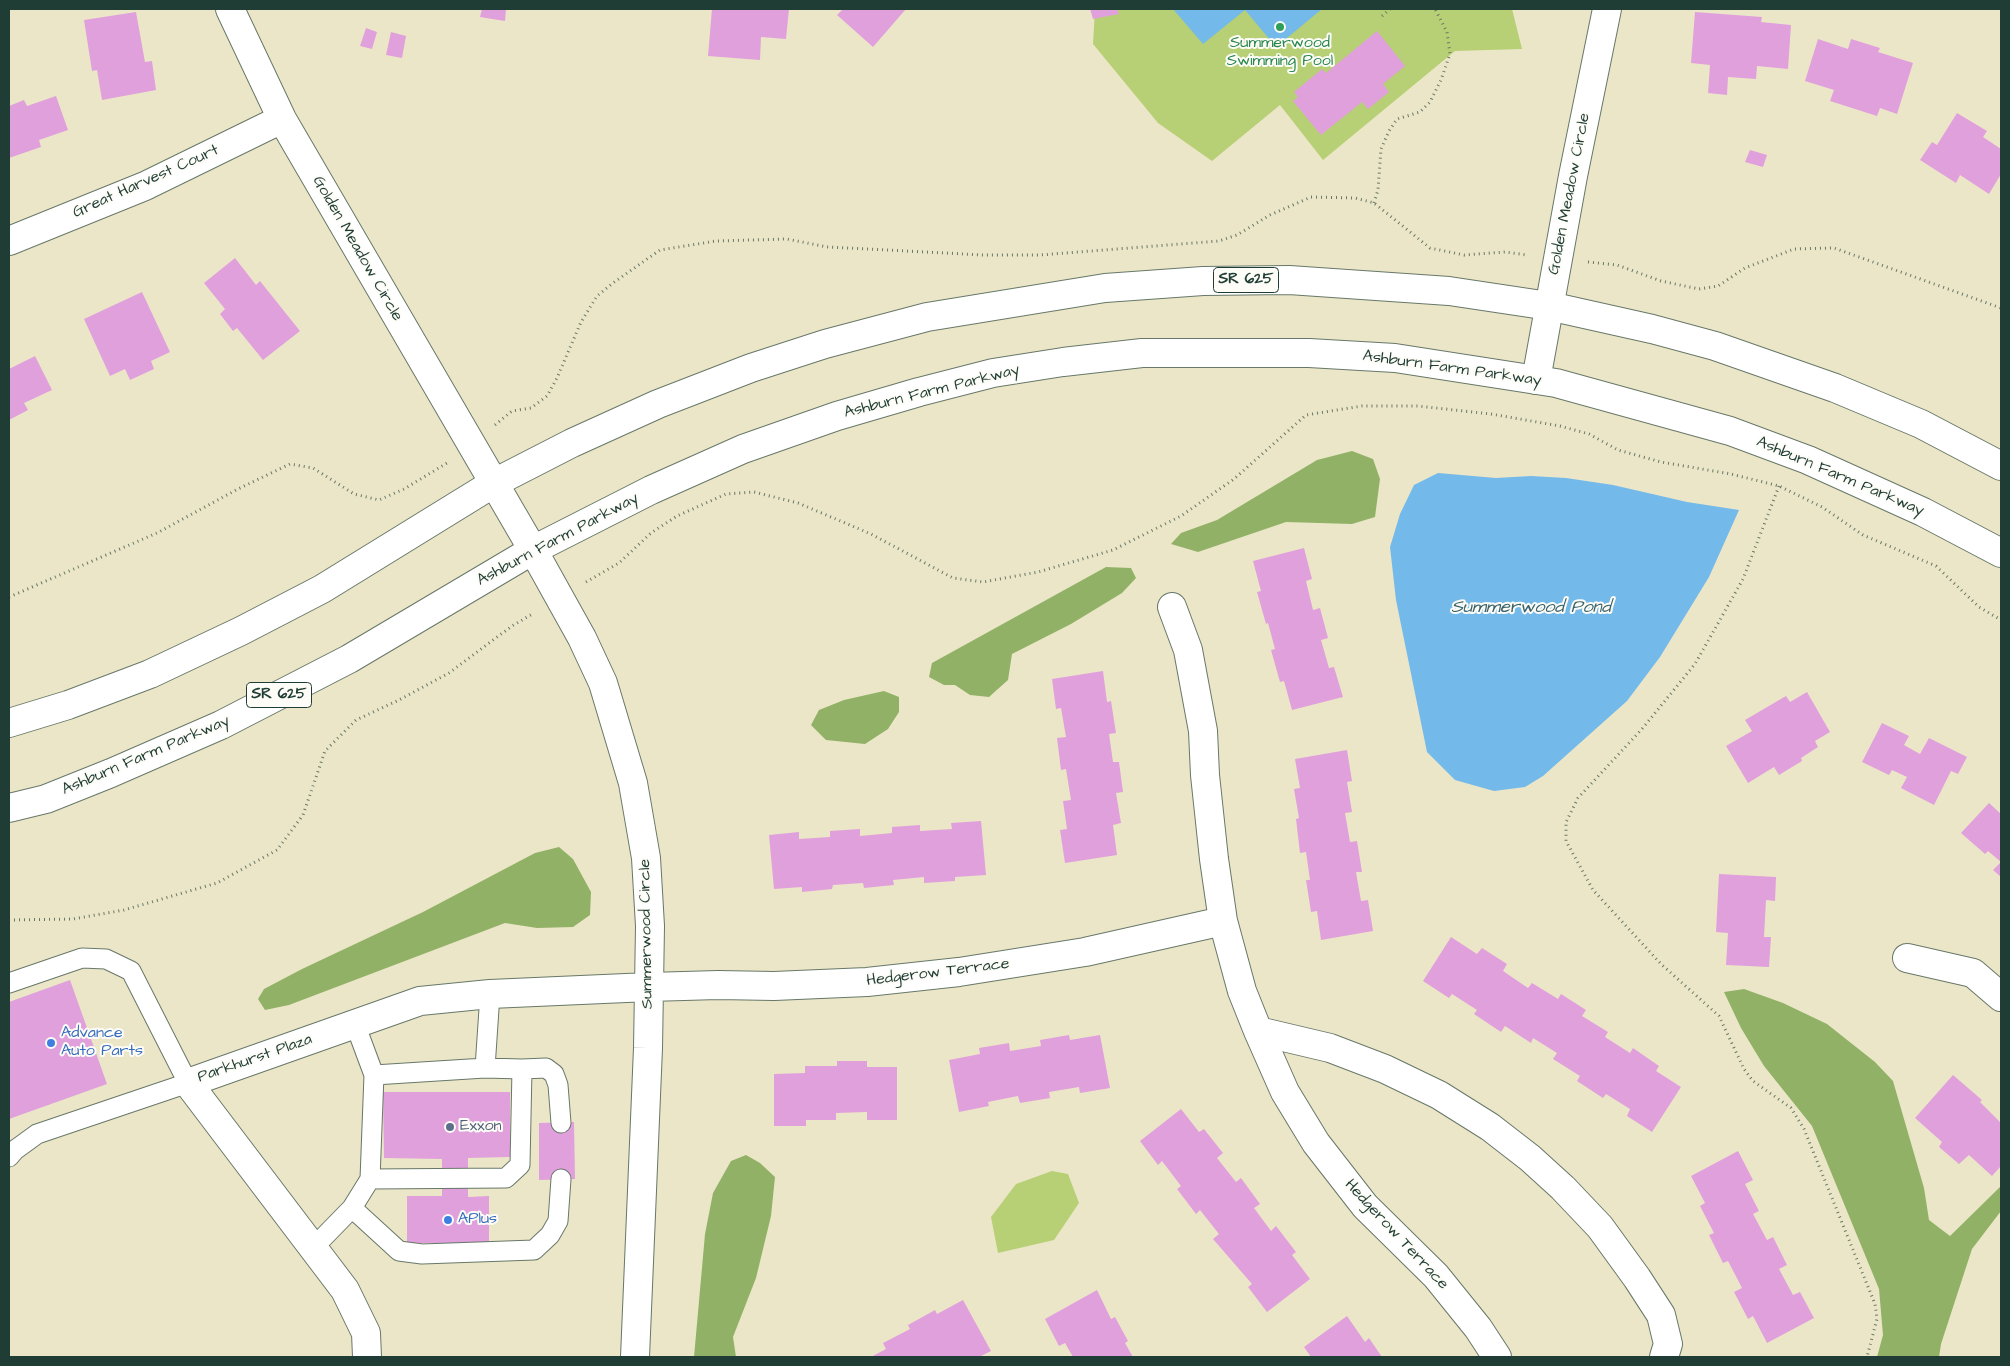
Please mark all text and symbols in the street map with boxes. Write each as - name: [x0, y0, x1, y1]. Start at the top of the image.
- marker: Summerwood Swimming Pool: [1274, 21, 1286, 33]
- place label: Summerwood Swimming Pool: [1227, 34, 1333, 72]
- street label: Golden Meadow Circle: [1545, 112, 1595, 276]
- street label: Great Harvest Court: [70, 141, 222, 223]
- street label: Golden Meadow Circle: [308, 173, 406, 325]
- road number: SR 625: [1214, 268, 1278, 292]
- street label: Ashburn Farm Parkway: [1361, 347, 1543, 391]
- street label: Ashburn Farm Parkway: [842, 361, 1022, 423]
- street label: Ashburn Farm Parkway: [1753, 433, 1927, 521]
- street label: Ashburn Farm Parkway: [474, 489, 642, 591]
- water label: Summerwood Pond: [1451, 597, 1611, 619]
- road number: SR 625: [246, 682, 312, 708]
- street label: Ashburn Farm Parkway: [59, 712, 233, 800]
- street label: Summerwood Circle: [636, 859, 658, 1009]
- street label: Hedgerow Terrace: [865, 955, 1011, 991]
- place label: Advance Auto Parts: [61, 1024, 143, 1062]
- street label: Parkhurst Plaza: [195, 1030, 315, 1088]
- marker: Advance Auto Parts: [45, 1037, 57, 1049]
- place label: Exxon: [460, 1117, 502, 1137]
- marker: Exxon: [444, 1121, 456, 1133]
- street label: Hedgerow Terrace: [1340, 1176, 1452, 1294]
- place label: APlus: [458, 1210, 497, 1230]
- marker: APlus: [442, 1214, 454, 1226]

